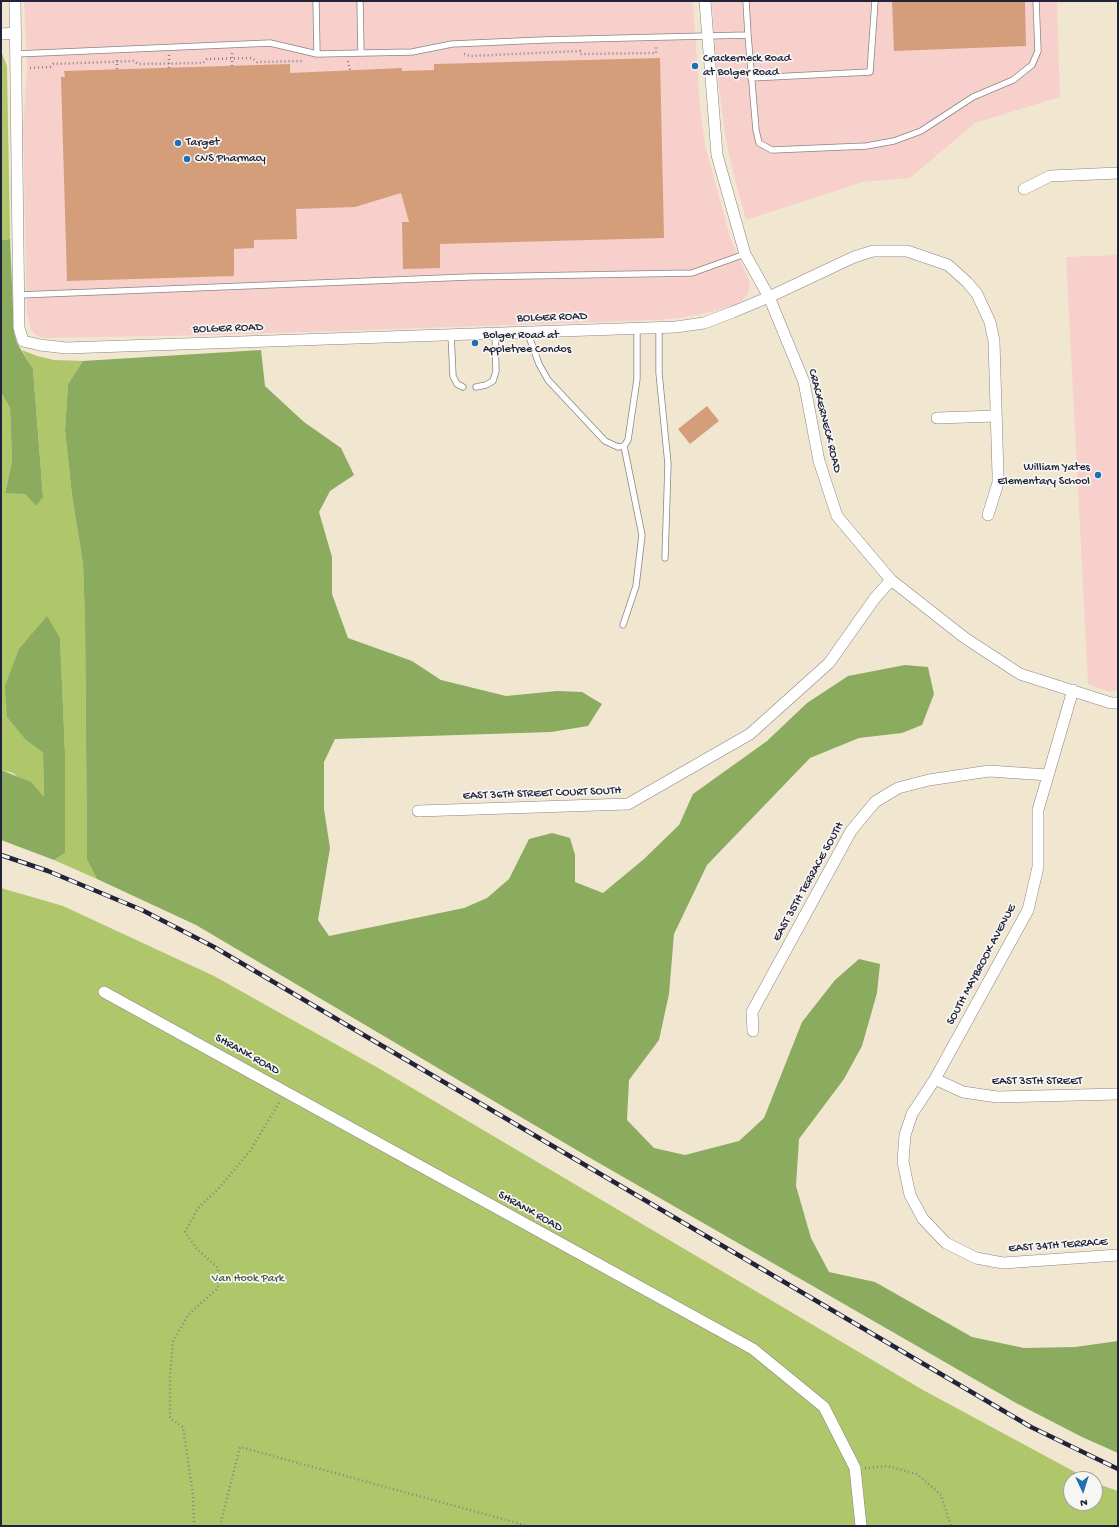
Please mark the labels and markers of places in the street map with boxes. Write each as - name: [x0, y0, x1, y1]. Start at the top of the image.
- place label: Crackerneck Road at Bolger Road: [703, 52, 791, 80]
- marker: Crackerneck Road at Bolger Road: [690, 61, 700, 71]
- place label: Target: [186, 136, 219, 150]
- marker: Target: [173, 138, 183, 148]
- place label: CVS Pharmacy: [195, 152, 266, 166]
- marker: CVS Pharmacy: [182, 154, 192, 164]
- place label: Bolger Road at Appletree Condos: [483, 329, 571, 357]
- marker: Bolger Road at Appletree Condos: [470, 338, 480, 348]
- place label: William Yates Elementary School: [998, 461, 1090, 489]
- marker: William Yates Elementary School: [1093, 470, 1103, 480]

